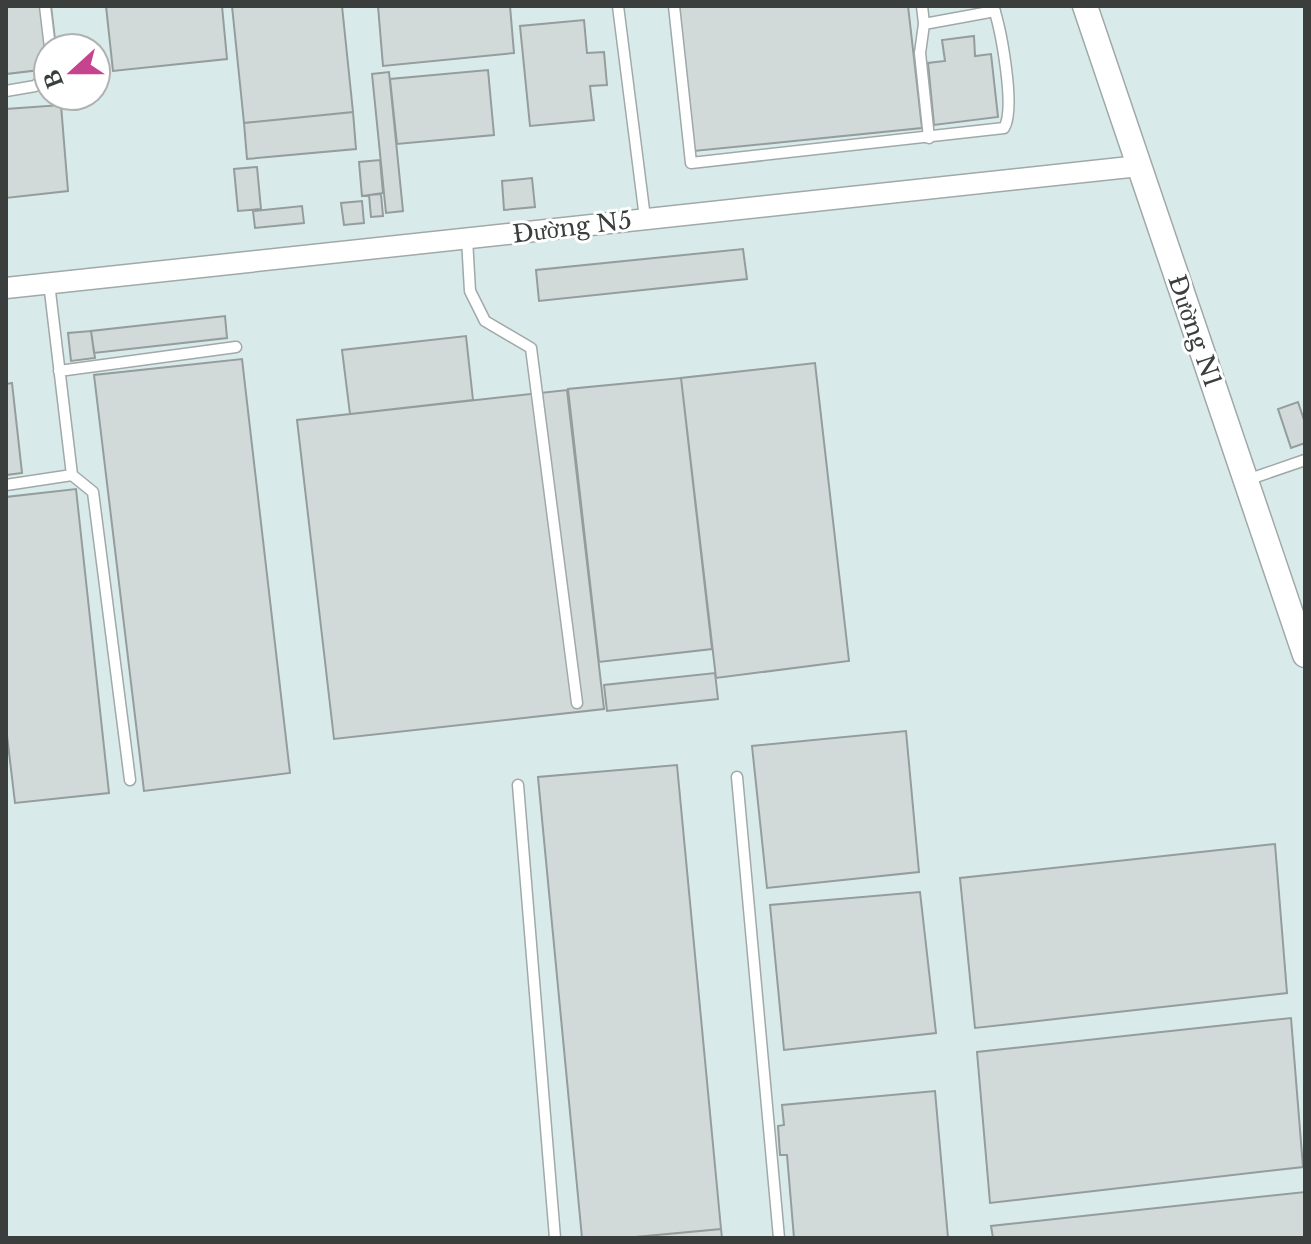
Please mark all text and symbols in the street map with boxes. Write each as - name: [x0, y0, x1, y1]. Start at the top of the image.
- north arrow: [32, 32, 112, 112]
- text: B: [38, 66, 70, 92]
- street label: Đường N5: [511, 205, 633, 249]
- street label: Đường N1: [1162, 271, 1228, 391]

